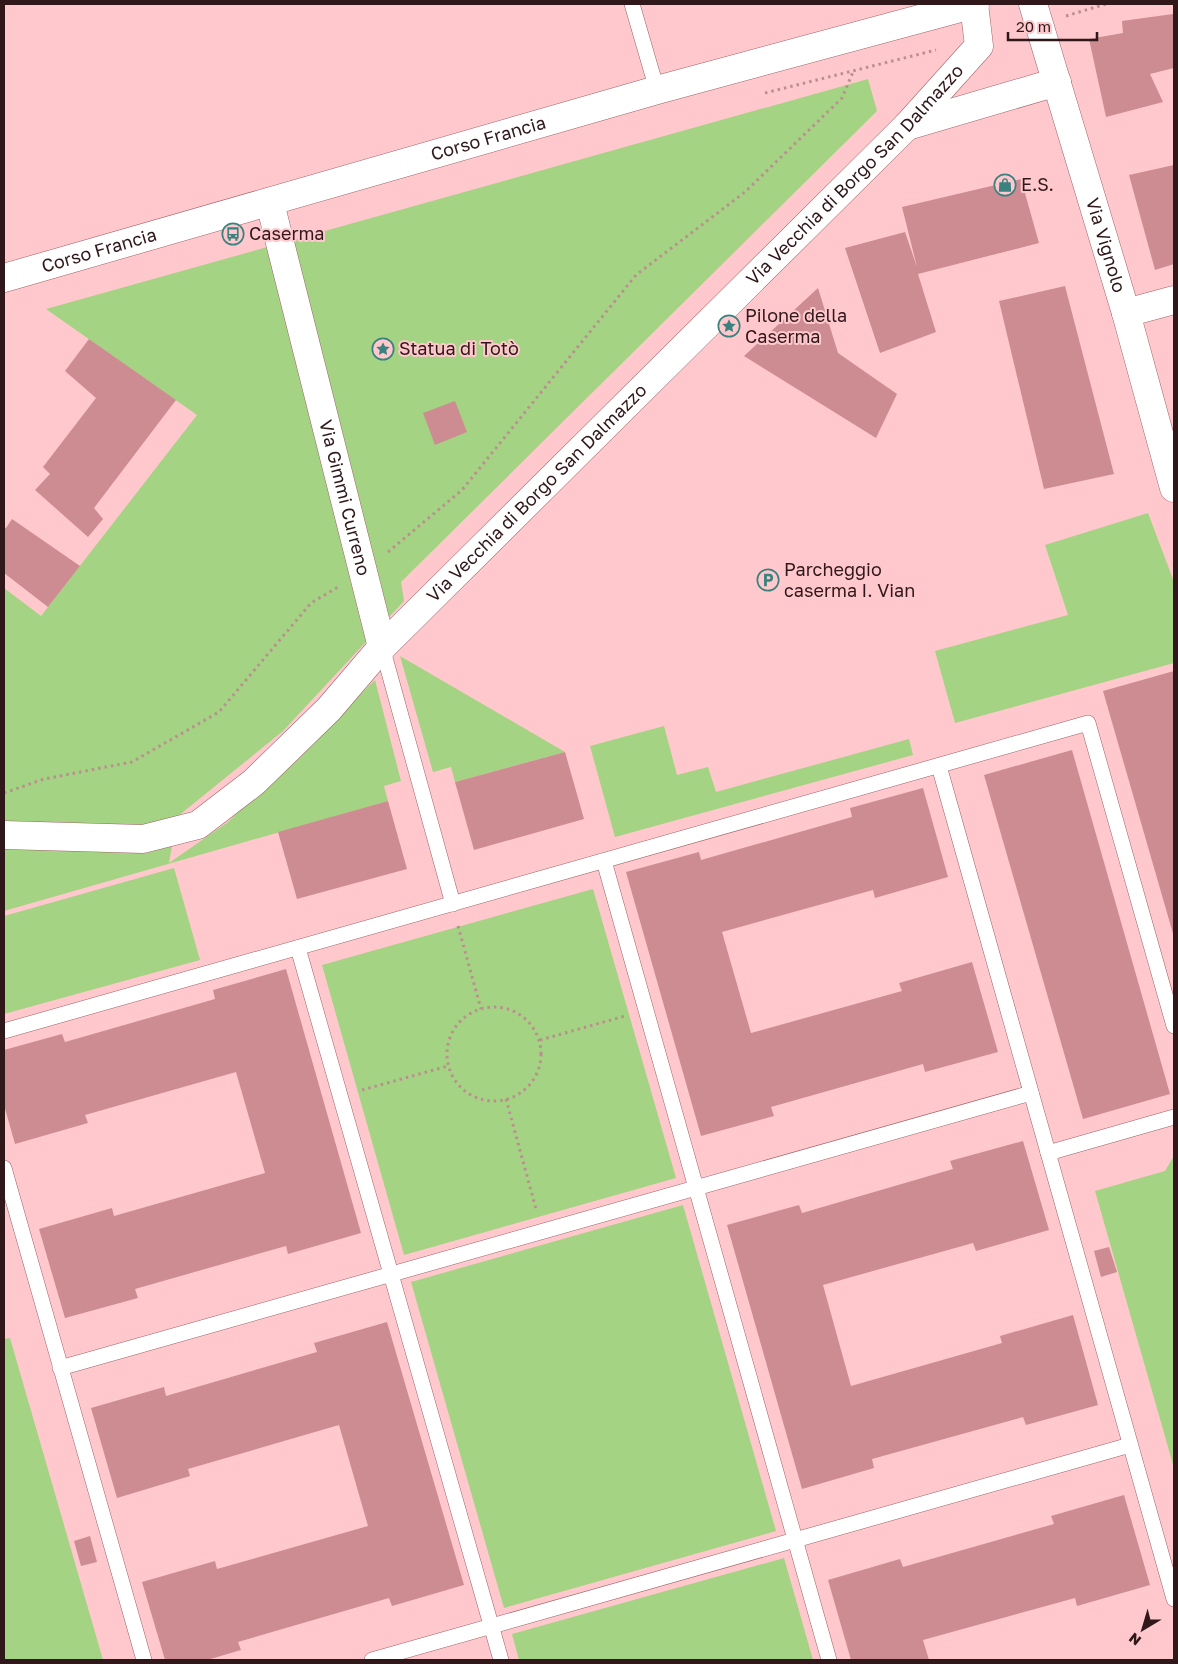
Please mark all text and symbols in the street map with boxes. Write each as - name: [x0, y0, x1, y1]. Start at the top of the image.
- scale bar: [1008, 10, 1097, 42]
- text: 20 m: [1016, 17, 1051, 35]
- street label: Via Vecchia di Borgo San Dalmazzo: [741, 59, 967, 289]
- street label: Corso Francia: [428, 111, 548, 165]
- shop icon: E.S.: [993, 173, 1017, 197]
- place label: E.S.: [1021, 173, 1054, 195]
- street label: Via Vignolo: [1082, 195, 1131, 295]
- bus stop icon: Caserma: [221, 222, 245, 246]
- place label: Caserma: [249, 222, 325, 244]
- street label: Corso Francia: [39, 223, 159, 277]
- place label: Pilone della Caserma: [745, 304, 847, 347]
- place icon: Pilone della Caserma: [717, 314, 741, 338]
- place icon: Statua di Totò: [371, 337, 395, 361]
- place label: Statua di Totò: [399, 337, 519, 359]
- street label: Via Vecchia di Borgo San Dalmazzo: [422, 379, 651, 606]
- street label: Via Gimmi Curreno: [315, 417, 376, 578]
- place label: Parcheggio caserma I. Vian: [784, 558, 915, 601]
- parking icon: Parcheggio caserma I. Vian: [756, 568, 780, 592]
- north arrow: [1118, 1604, 1168, 1654]
- text: N: [1125, 1630, 1144, 1650]

